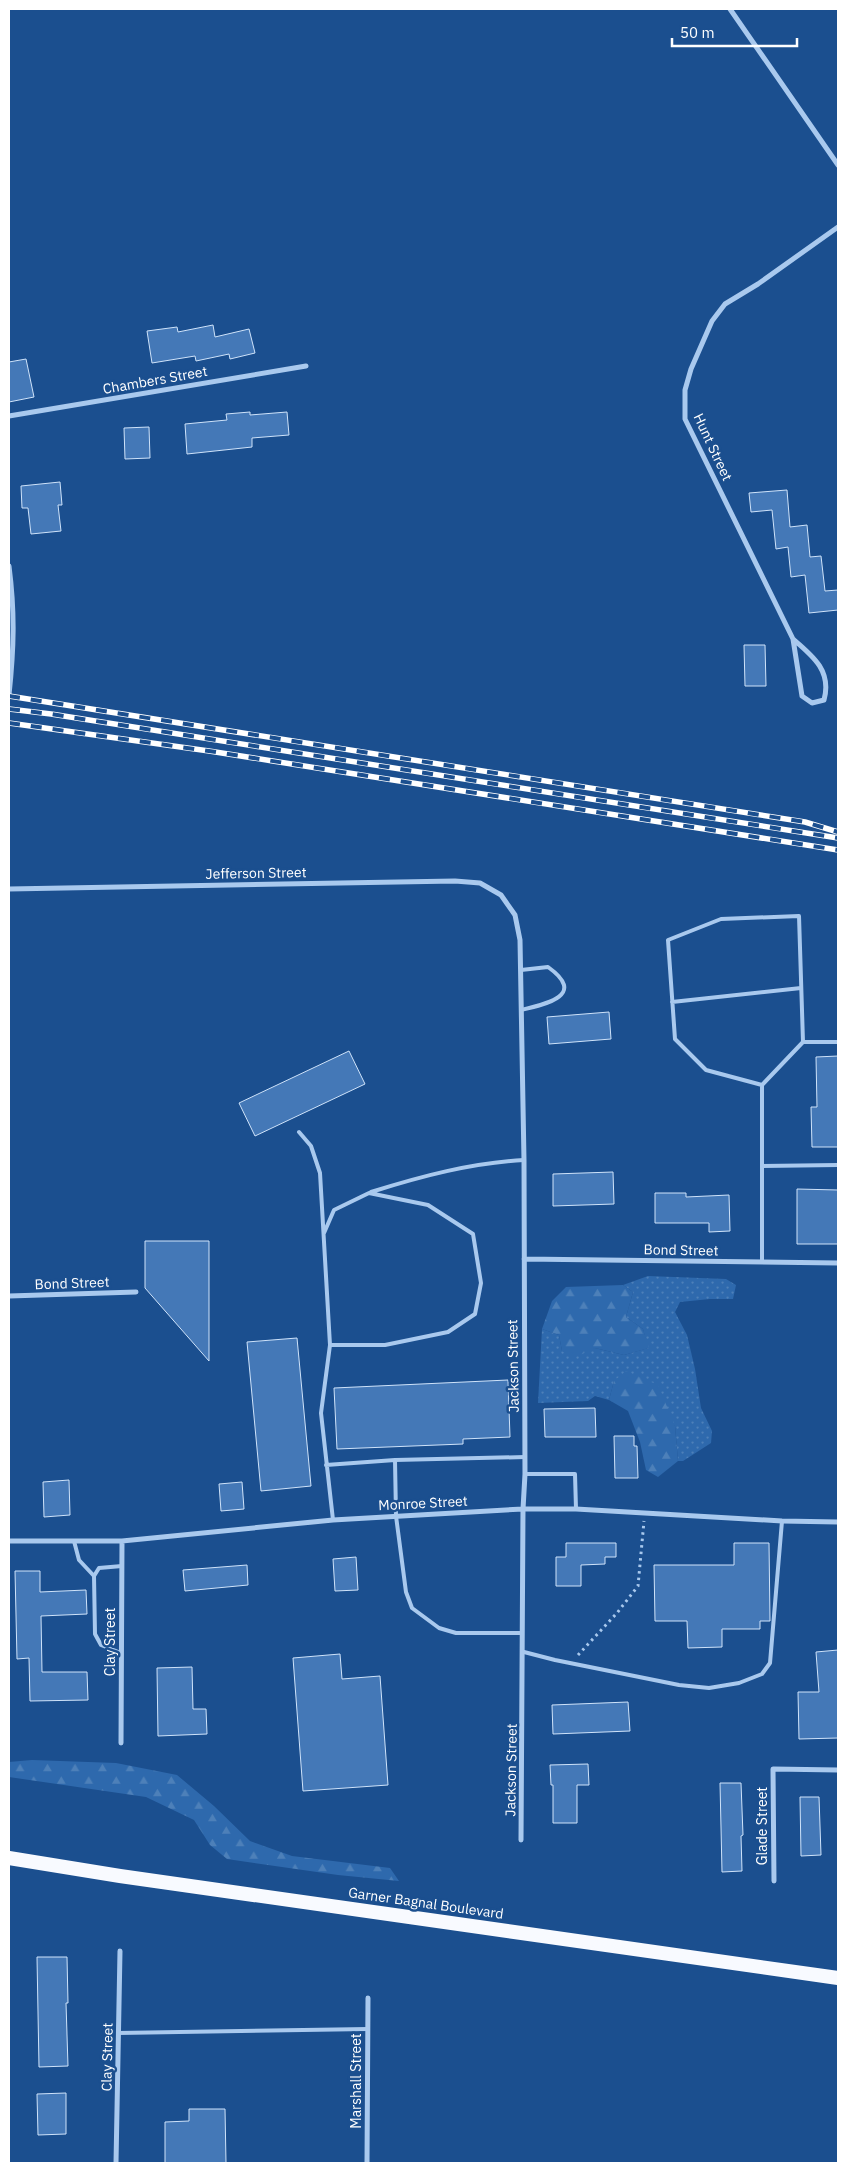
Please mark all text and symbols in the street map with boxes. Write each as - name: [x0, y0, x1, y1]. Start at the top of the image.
- scale bar: [672, 15, 797, 47]
- text: 50 m: [680, 23, 715, 42]
- street label: Chambers Street: [101, 362, 209, 398]
- street label: Hunt Street: [690, 410, 736, 484]
- street label: Jefferson Street: [205, 863, 307, 883]
- street label: Bond Street: [643, 1240, 719, 1260]
- street label: Bond Street: [34, 1273, 110, 1293]
- street label: Jackson Street: [503, 1319, 523, 1413]
- street label: Monroe Street: [378, 1492, 468, 1514]
- street label: Clay Street: [101, 1608, 119, 1676]
- street label: Jackson Street: [501, 1723, 521, 1817]
- street label: Glade Street: [753, 1787, 771, 1865]
- street label: Garner Bagnal Boulevard: [347, 1883, 505, 1923]
- street label: Clay Street: [97, 2022, 117, 2091]
- street label: Marshall Street: [347, 2033, 365, 2129]

